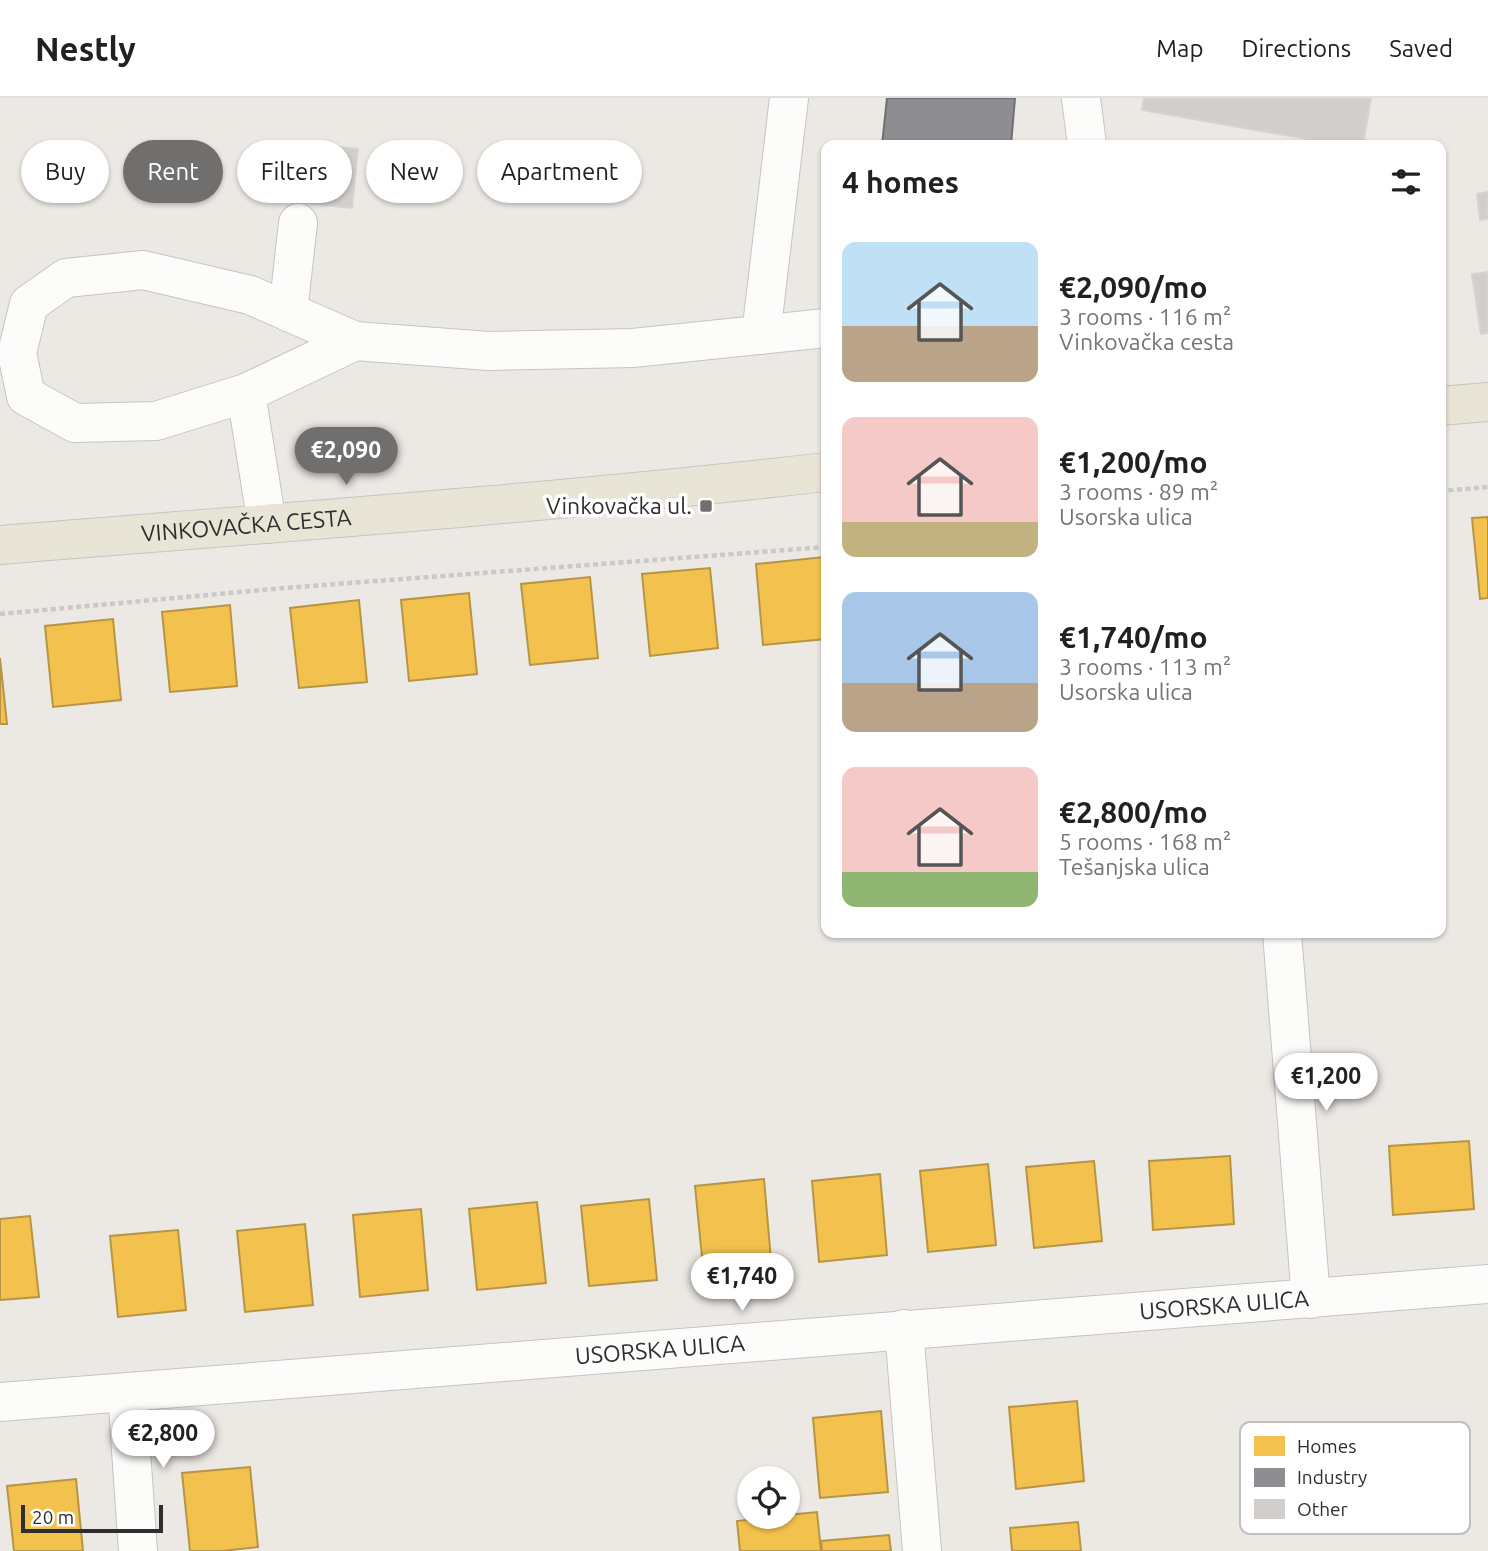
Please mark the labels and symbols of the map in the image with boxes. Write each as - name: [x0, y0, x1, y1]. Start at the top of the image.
- pin: €2,090: [289, 428, 403, 487]
- place label: Vinkovačka ul.: [546, 493, 692, 518]
- marker: Vinkovačka ul.: [698, 498, 714, 514]
- street label: VINKOVAČKA CESTA: [140, 504, 352, 546]
- pin: €1,200: [1269, 1054, 1383, 1113]
- pin: €1,740: [685, 1254, 799, 1313]
- street label: USORSKA ULICA: [1138, 1285, 1310, 1324]
- street label: USORSKA ULICA: [574, 1330, 746, 1368]
- pin: €2,800: [106, 1410, 220, 1470]
- legend: [1240, 1422, 1470, 1534]
- text: Homes: [1297, 1435, 1357, 1457]
- text: Industry: [1297, 1466, 1367, 1488]
- text: Other: [1297, 1498, 1348, 1520]
- scale bar: [21, 1502, 163, 1534]

